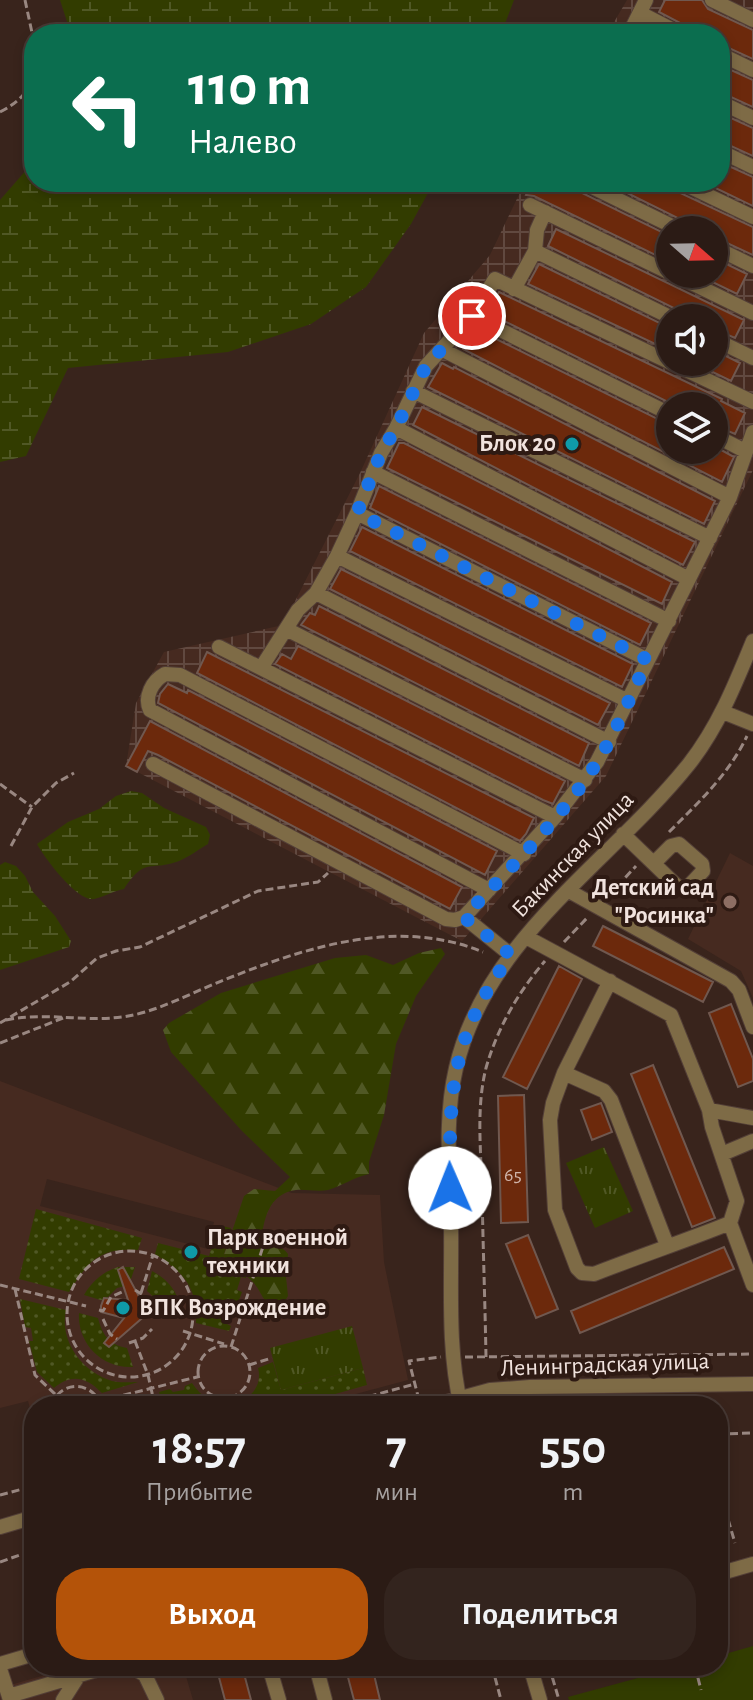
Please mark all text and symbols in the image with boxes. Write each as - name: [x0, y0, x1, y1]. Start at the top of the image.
- icon: left: [56, 56, 160, 160]
- text: 110 m: [188, 59, 311, 115]
- text: Налево: [188, 124, 297, 160]
- north arrow: [656, 216, 728, 288]
- map controls: [656, 216, 728, 464]
- pin: [438, 282, 506, 350]
- icon: arrive: [450, 294, 494, 338]
- button: sound: [656, 304, 728, 376]
- button: layers: [656, 392, 728, 464]
- place label: Блок 20: [479, 432, 556, 456]
- marker: Блок 20: [563, 435, 581, 453]
- street label: Бакинская улица: [507, 788, 639, 922]
- place label: Детский сад "Росинка": [592, 876, 714, 928]
- marker: Детский сад "Росинка": [721, 893, 739, 911]
- position arrow: [408, 1146, 492, 1230]
- house number: 65: [504, 1165, 522, 1185]
- place label: Парк военной техники: [206, 1226, 348, 1278]
- marker: Парк военной техники: [182, 1243, 200, 1261]
- place label: ВПК Возрождение: [139, 1296, 326, 1320]
- marker: ВПК Возрождение: [114, 1299, 132, 1317]
- street label: Ленинградская улица: [500, 1349, 710, 1381]
- text: 18:57: [153, 1425, 246, 1473]
- text: 7: [386, 1425, 407, 1473]
- text: 550: [540, 1425, 606, 1473]
- text: Прибытие: [146, 1479, 253, 1505]
- text: мин: [375, 1479, 418, 1505]
- text: m: [563, 1479, 583, 1505]
- button: Выход: [56, 1568, 368, 1660]
- button: Поделиться: [384, 1568, 696, 1660]

